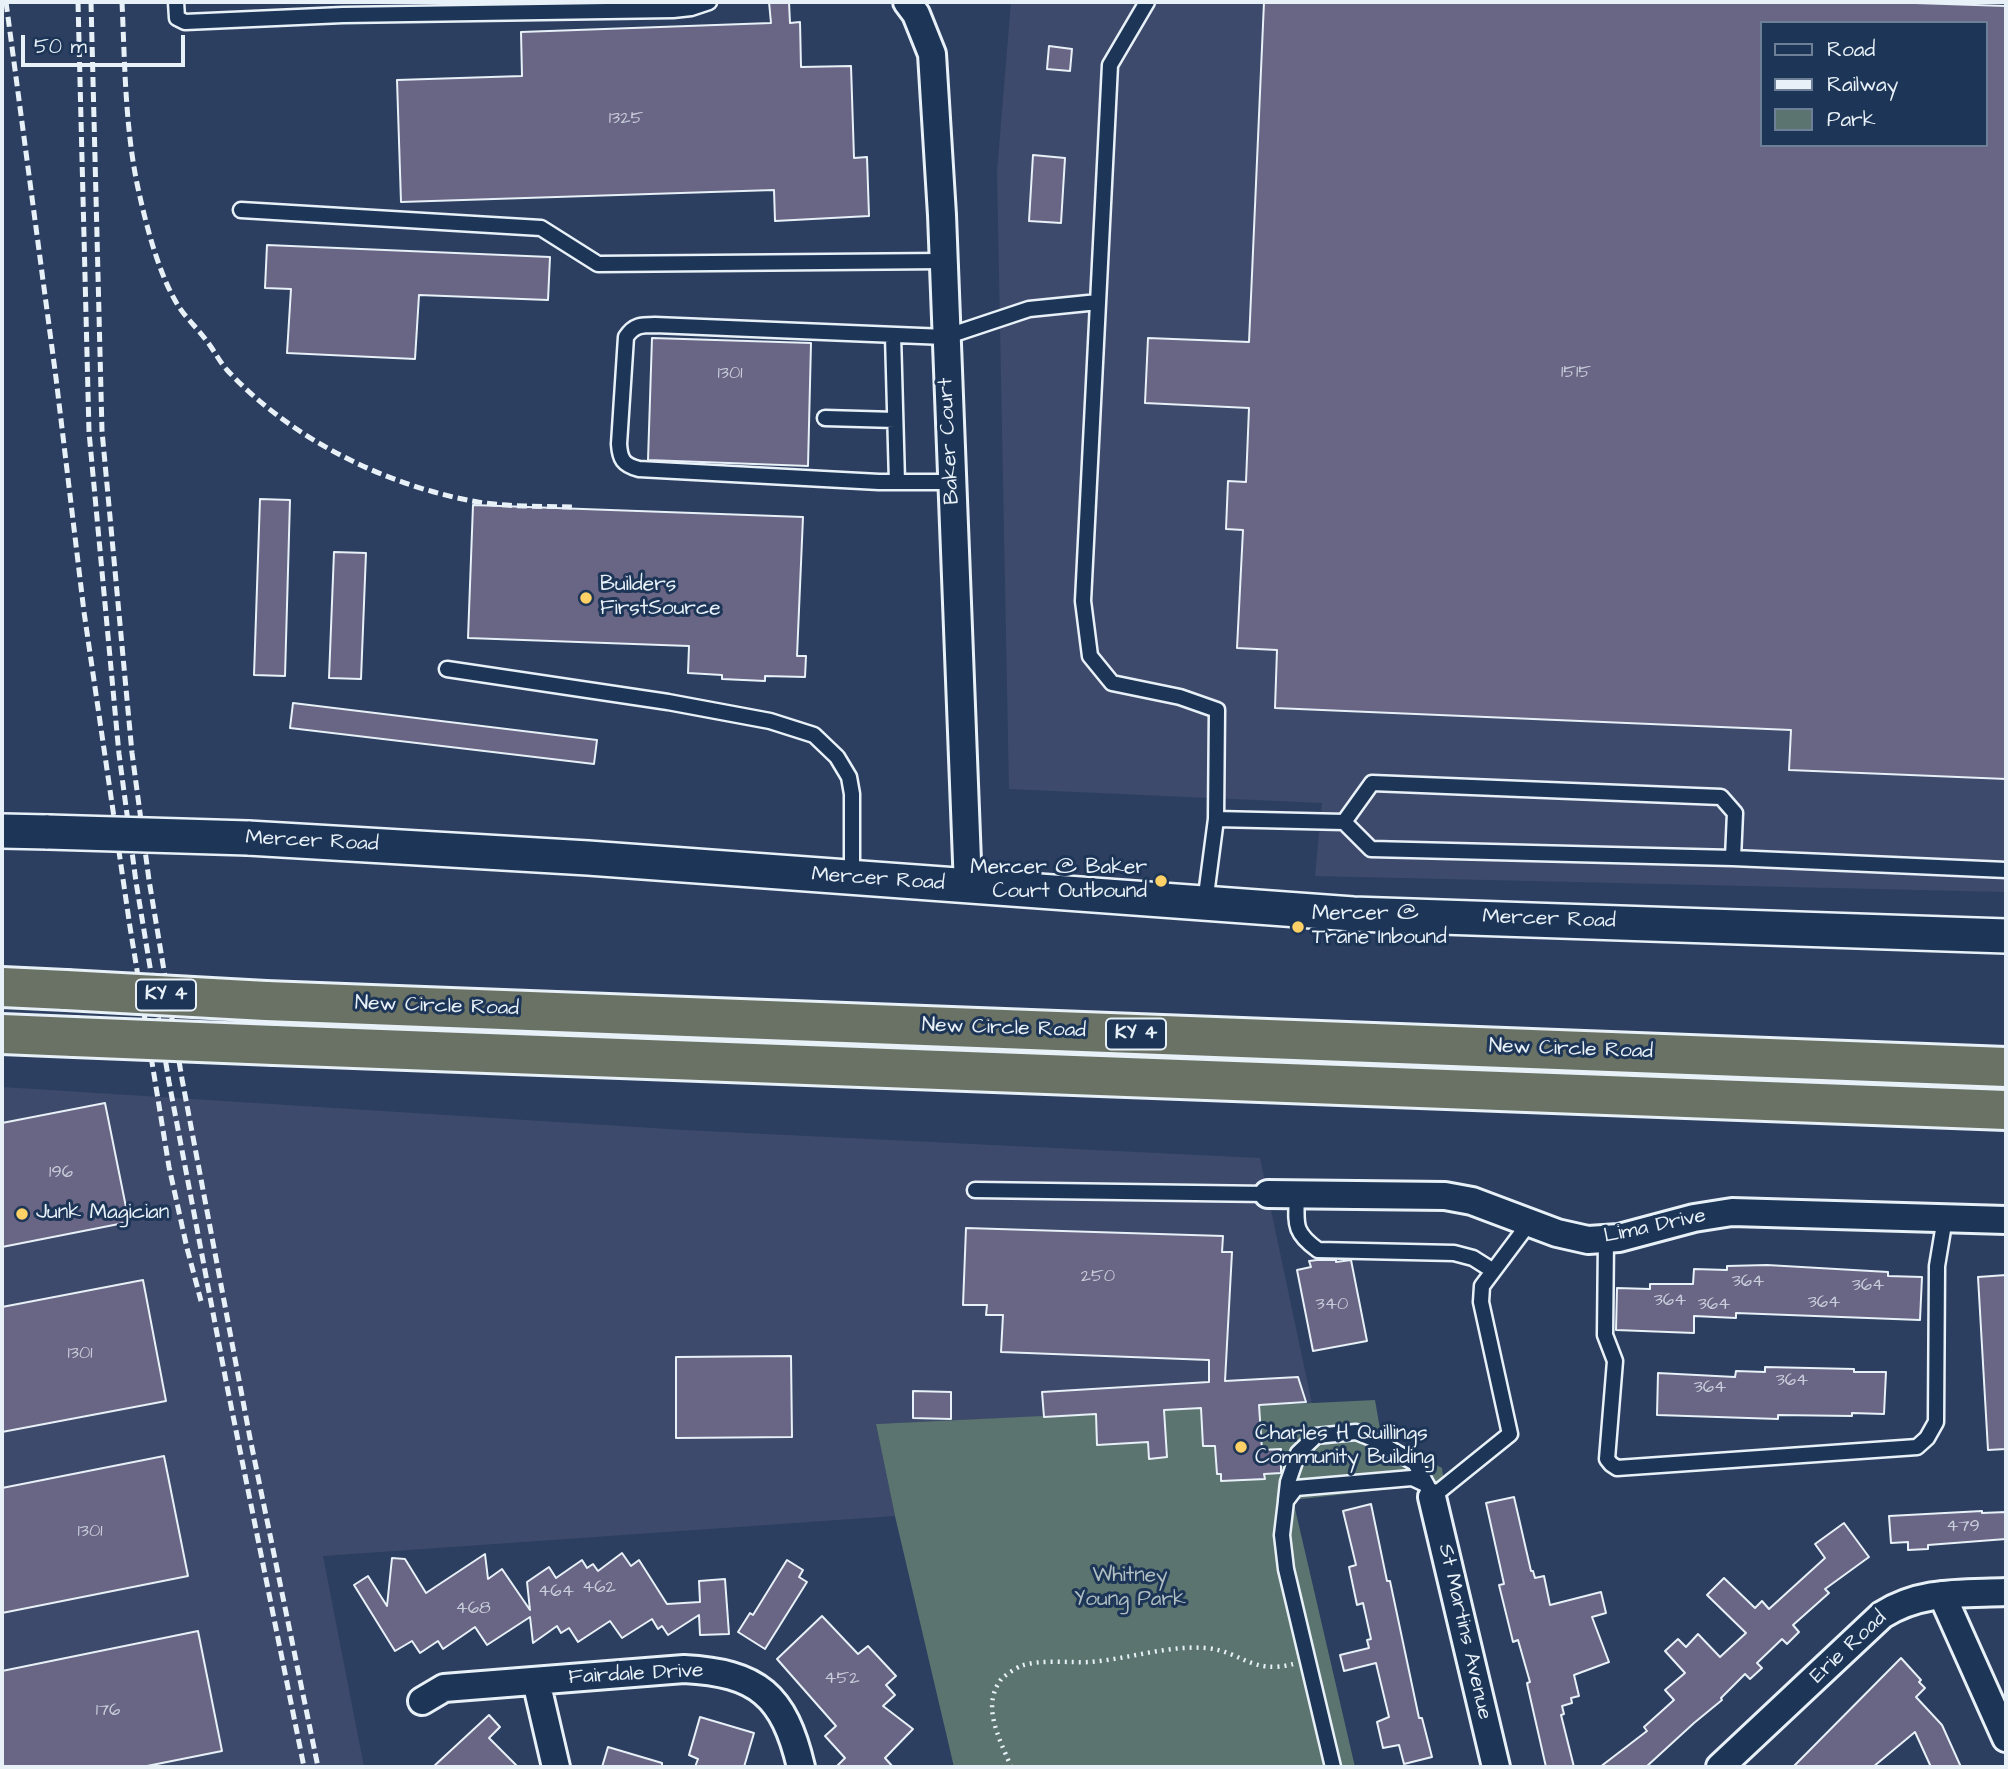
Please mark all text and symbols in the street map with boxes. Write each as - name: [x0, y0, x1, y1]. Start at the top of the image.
- scale bar: [24, 21, 189, 65]
- legend: [1759, 21, 1987, 147]
- text: 50 m: [34, 32, 87, 61]
- text: Road: [1827, 35, 1875, 64]
- text: Railway: [1827, 70, 1898, 99]
- text: Park: [1827, 105, 1876, 134]
- house number: 1325: [609, 108, 643, 130]
- house number: 1515: [1561, 362, 1591, 384]
- house number: 1301: [717, 363, 743, 385]
- street label: Baker Court: [934, 377, 966, 505]
- place label: Builders FirstSource: [600, 573, 721, 623]
- marker: Builders FirstSource: [578, 590, 594, 606]
- street label: Mercer Road: [245, 826, 379, 858]
- place label: Mercer @ Baker Court Outbound: [970, 856, 1147, 906]
- street label: Mercer Road: [811, 863, 945, 897]
- marker: Mercer @ Baker Court Outbound: [1153, 873, 1169, 889]
- place label: Mercer @ Trane Inbound: [1312, 902, 1447, 952]
- street label: Mercer Road: [1482, 905, 1616, 935]
- marker: Mercer @ Trane Inbound: [1290, 919, 1306, 935]
- road number: KY 4: [136, 979, 196, 1010]
- street label: New Circle Road: [355, 992, 519, 1022]
- street label: New Circle Road: [922, 1014, 1086, 1044]
- road number: KY 4: [1106, 1018, 1166, 1050]
- street label: New Circle Road: [1489, 1035, 1653, 1065]
- house number: 196: [49, 1162, 73, 1184]
- place label: Junk Magician: [36, 1201, 169, 1227]
- street label: Lima Drive: [1602, 1204, 1708, 1250]
- marker: Junk Magician: [14, 1206, 30, 1222]
- house number: 250: [1081, 1266, 1115, 1288]
- house number: 364: [1732, 1271, 1764, 1293]
- house number: 364: [1852, 1275, 1884, 1297]
- house number: 364: [1654, 1290, 1686, 1312]
- house number: 364: [1808, 1292, 1840, 1314]
- house number: 340: [1316, 1294, 1348, 1316]
- house number: 364: [1698, 1294, 1730, 1316]
- house number: 1301: [67, 1343, 93, 1365]
- house number: 364: [1776, 1370, 1808, 1392]
- house number: 364: [1694, 1377, 1726, 1399]
- place label: Charles H Quillings Community Building: [1255, 1422, 1434, 1472]
- marker: Charles H Quillings Community Building: [1233, 1439, 1249, 1455]
- house number: 479: [1946, 1516, 1980, 1538]
- house number: 1301: [77, 1521, 103, 1543]
- street label: St Martins Avenue: [1432, 1542, 1496, 1722]
- park label: Whitney Young Park: [1074, 1564, 1186, 1614]
- house number: 462: [582, 1577, 616, 1599]
- house number: 464: [538, 1581, 574, 1603]
- house number: 468: [455, 1598, 491, 1620]
- street label: Erie Road: [1806, 1606, 1892, 1690]
- street label: Fairdale Drive: [568, 1659, 704, 1691]
- house number: 452: [824, 1668, 860, 1690]
- house number: 176: [96, 1700, 120, 1722]

